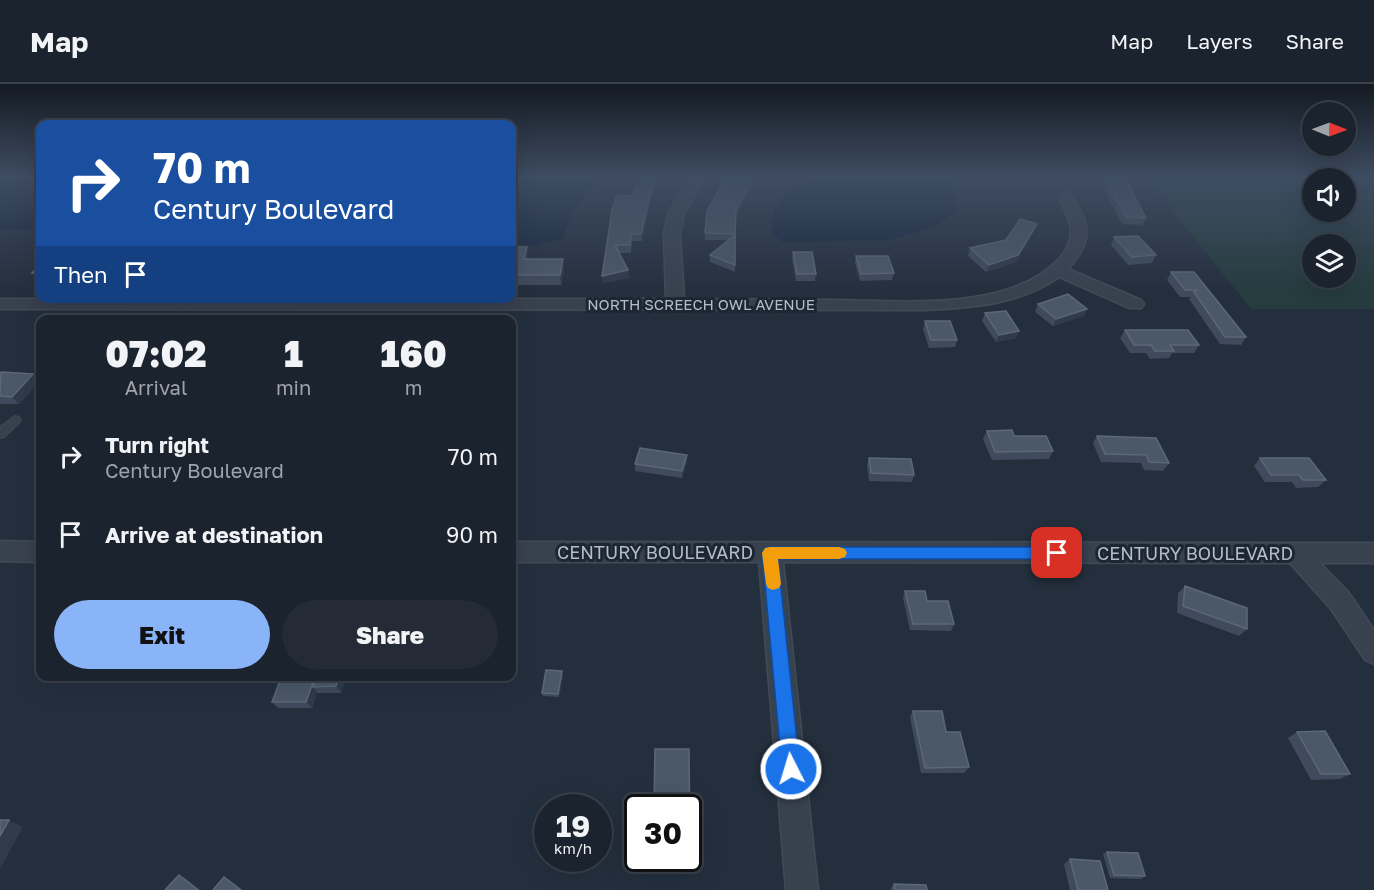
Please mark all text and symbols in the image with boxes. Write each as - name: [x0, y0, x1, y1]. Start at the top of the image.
- text: Map: [30, 25, 88, 58]
- text: Map: [1110, 28, 1153, 54]
- text: Layers: [1186, 28, 1253, 54]
- text: Share: [1286, 28, 1344, 54]
- north arrow: [1302, 102, 1356, 156]
- map controls: [1302, 102, 1356, 288]
- text: 70 m: [153, 142, 250, 192]
- icon: right: [54, 144, 132, 222]
- button: sound: [1302, 168, 1356, 222]
- text: Century Boulevard: [153, 193, 394, 225]
- button: layers: [1302, 234, 1356, 288]
- icon: arrive: [119, 258, 152, 291]
- text: Then: [54, 261, 107, 288]
- street label: NORTH SCREECH OWL AVENUE: [587, 295, 815, 313]
- text: 07:02: [105, 332, 207, 375]
- text: 1: [284, 332, 303, 375]
- text: 160: [381, 332, 447, 375]
- text: Arrival: [125, 375, 187, 399]
- text: min: [276, 375, 311, 399]
- text: m: [405, 375, 422, 399]
- text: Turn right: [105, 431, 209, 458]
- icon: right: [54, 440, 87, 473]
- text: 70 m: [448, 443, 498, 470]
- text: Century Boulevard: [105, 458, 284, 482]
- icon: arrive: [54, 518, 87, 551]
- text: Arrive at destination: [105, 521, 323, 548]
- text: 90 m: [446, 521, 498, 548]
- pin: [1031, 527, 1082, 578]
- icon: arrive: [1040, 536, 1073, 569]
- street label: CENTURY BOULEVARD: [557, 541, 753, 563]
- street label: CENTURY BOULEVARD: [1097, 542, 1293, 564]
- button: Exit: [54, 600, 270, 669]
- button: Share: [282, 600, 498, 669]
- position arrow: [759, 737, 823, 801]
- speed limit sign: 30: [624, 794, 702, 872]
- text: 19: [556, 808, 590, 844]
- text: km/h: [554, 839, 592, 857]

